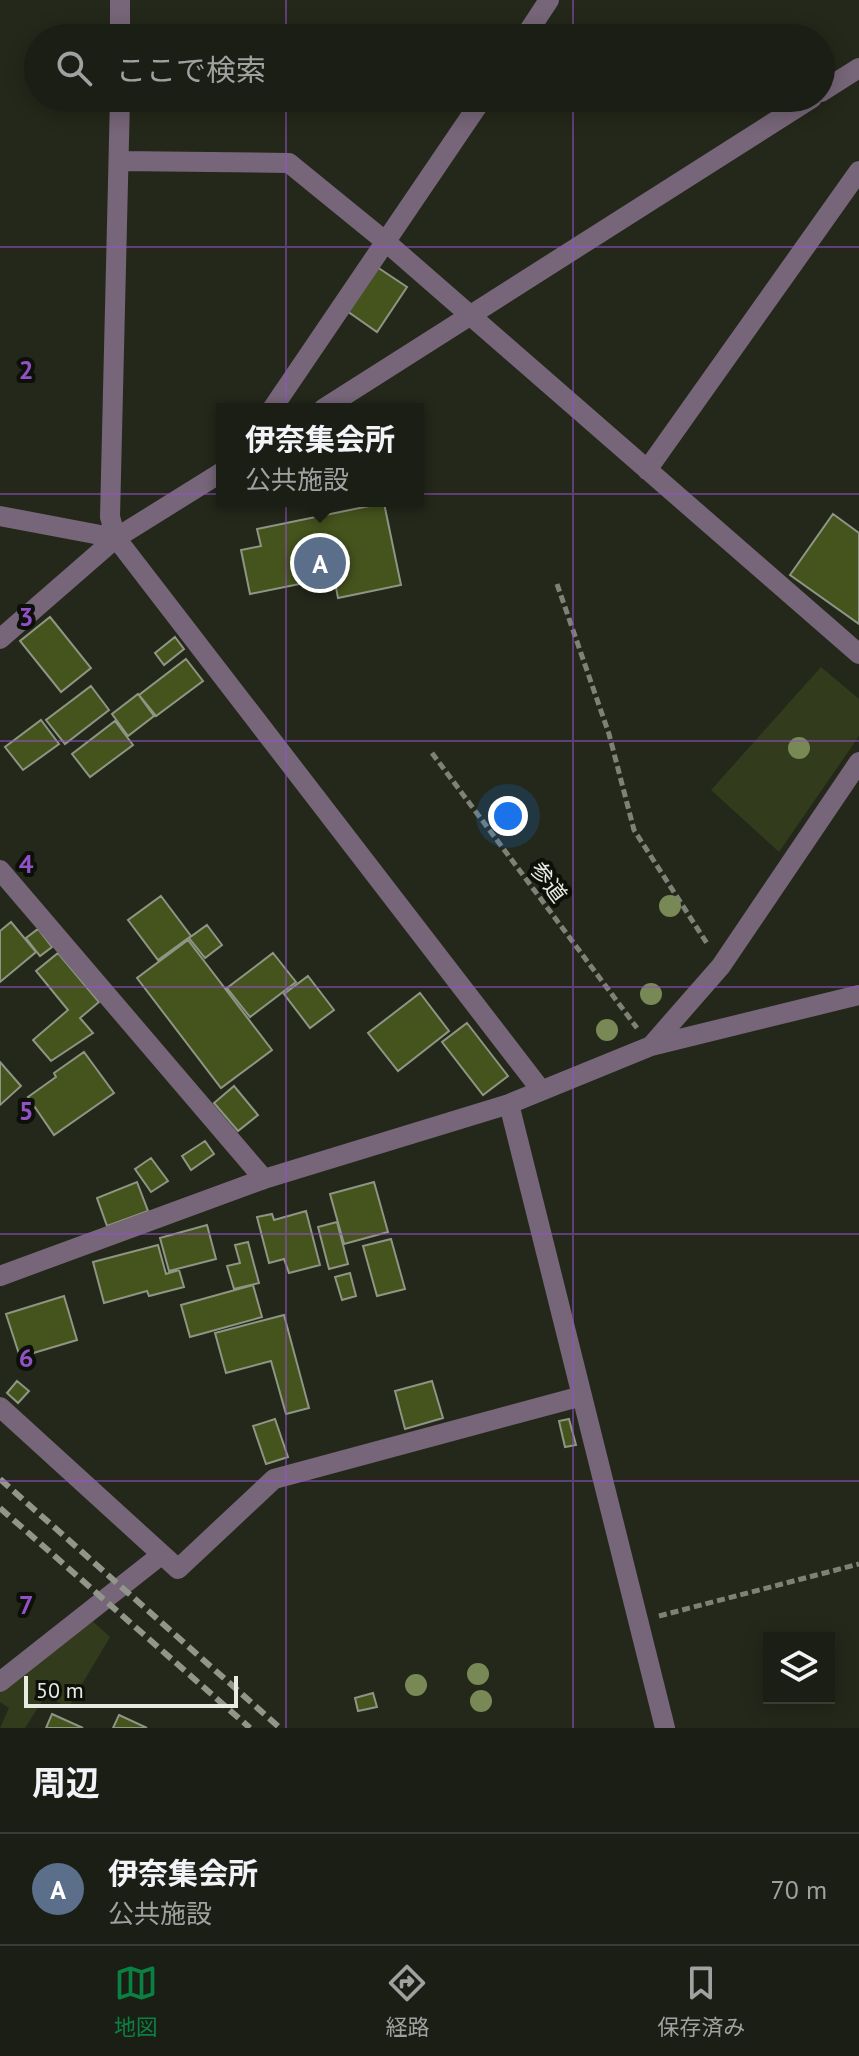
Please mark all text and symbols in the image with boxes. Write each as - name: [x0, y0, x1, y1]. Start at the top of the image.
- search box: [24, 24, 835, 112]
- icon: search: [52, 46, 96, 90]
- text: ここで検索: [116, 50, 266, 89]
- text: 2: [19, 353, 33, 386]
- popup: [216, 403, 424, 507]
- text: 伊奈集会所: [245, 419, 395, 458]
- text: 公共施設: [245, 463, 349, 496]
- pin: A: [294, 533, 346, 593]
- text: 3: [19, 600, 33, 633]
- your location: [488, 796, 528, 836]
- text: 4: [19, 847, 34, 880]
- street label: 参道: [525, 856, 573, 908]
- text: 5: [19, 1094, 33, 1127]
- text: 6: [19, 1341, 33, 1374]
- text: 7: [19, 1588, 33, 1621]
- map controls: [763, 1632, 835, 1704]
- button: layers: [763, 1632, 835, 1704]
- scale bar: [24, 1672, 238, 1708]
- text: 50 m: [36, 1676, 84, 1704]
- text: 周辺: [32, 1760, 100, 1804]
- text: 伊奈集会所: [108, 1853, 258, 1892]
- text: A: [50, 1873, 66, 1906]
- text: 70 m: [771, 1873, 827, 1906]
- text: 公共施設: [108, 1897, 212, 1930]
- tab: 地図: [114, 1961, 158, 2041]
- tab: 経路: [385, 1961, 429, 2041]
- tab: 保存済み: [657, 1961, 745, 2041]

